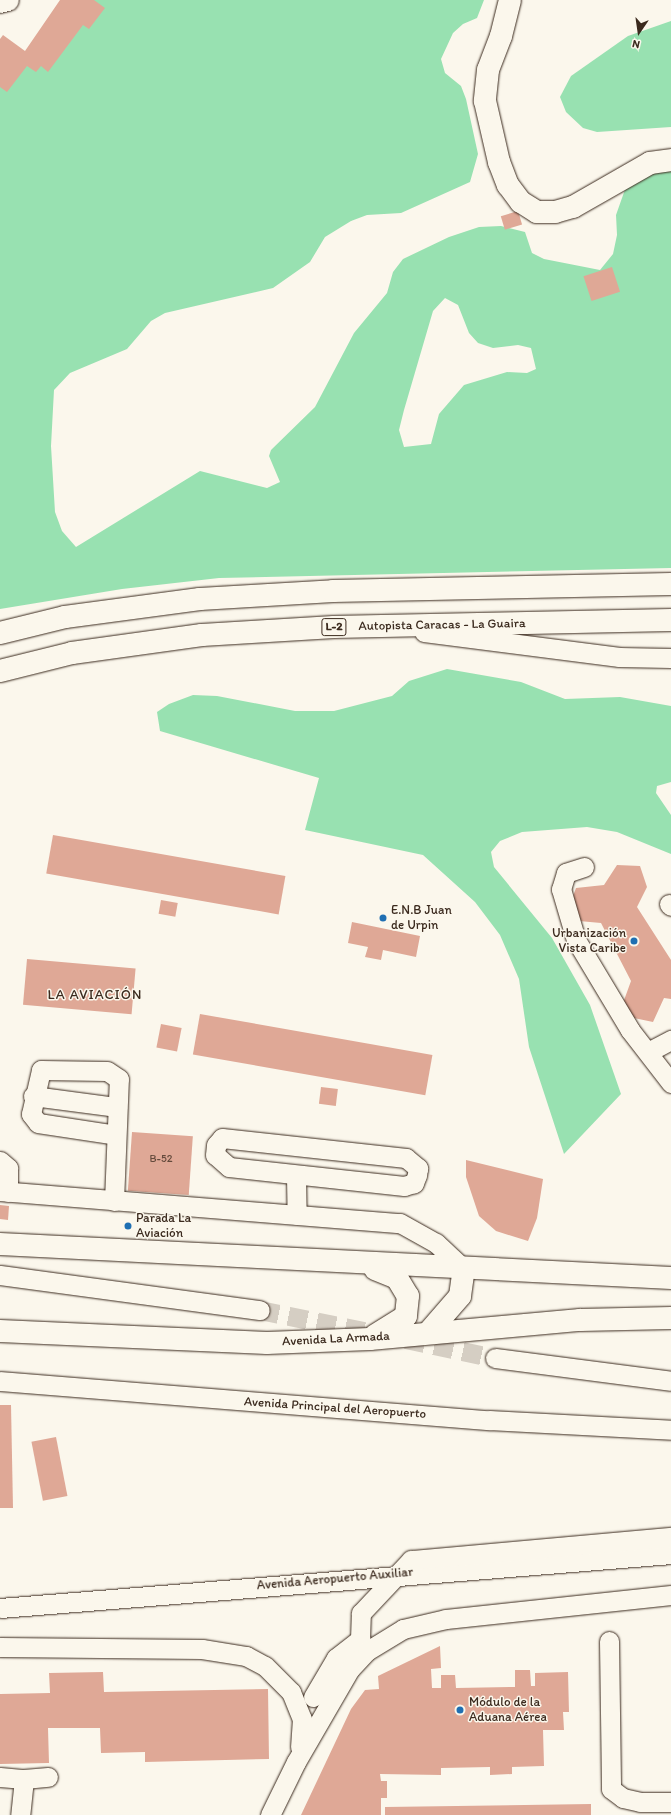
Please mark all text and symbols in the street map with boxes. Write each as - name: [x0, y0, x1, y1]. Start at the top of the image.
- north arrow: [619, 12, 659, 52]
- text: N: [631, 37, 641, 51]
- street label: Autopista Caracas - La Guaira: [358, 616, 526, 634]
- road number: L-2: [321, 617, 347, 637]
- place label: E.N.B Juan de Urpin: [391, 903, 452, 934]
- marker: E.N.B Juan de Urpin: [378, 913, 388, 923]
- place label: Urbanización Vista Caribe: [552, 926, 626, 957]
- marker: Urbanización Vista Caribe: [629, 936, 639, 946]
- district label: LA AVIACIÓN: [48, 987, 142, 1003]
- house number: B-52: [149, 1152, 173, 1166]
- place label: Parada La Aviación: [136, 1211, 191, 1242]
- marker: Parada La Aviación: [123, 1221, 133, 1231]
- street label: Avenida La Armada: [282, 1328, 390, 1350]
- street label: Avenida Principal del Aeropuerto: [243, 1394, 427, 1422]
- street label: Avenida Aeropuerto Auxiliar: [256, 1564, 414, 1594]
- place label: Módulo de la Aduana Aérea: [469, 1695, 547, 1726]
- marker: Módulo de la Aduana Aérea: [454, 1704, 466, 1716]

